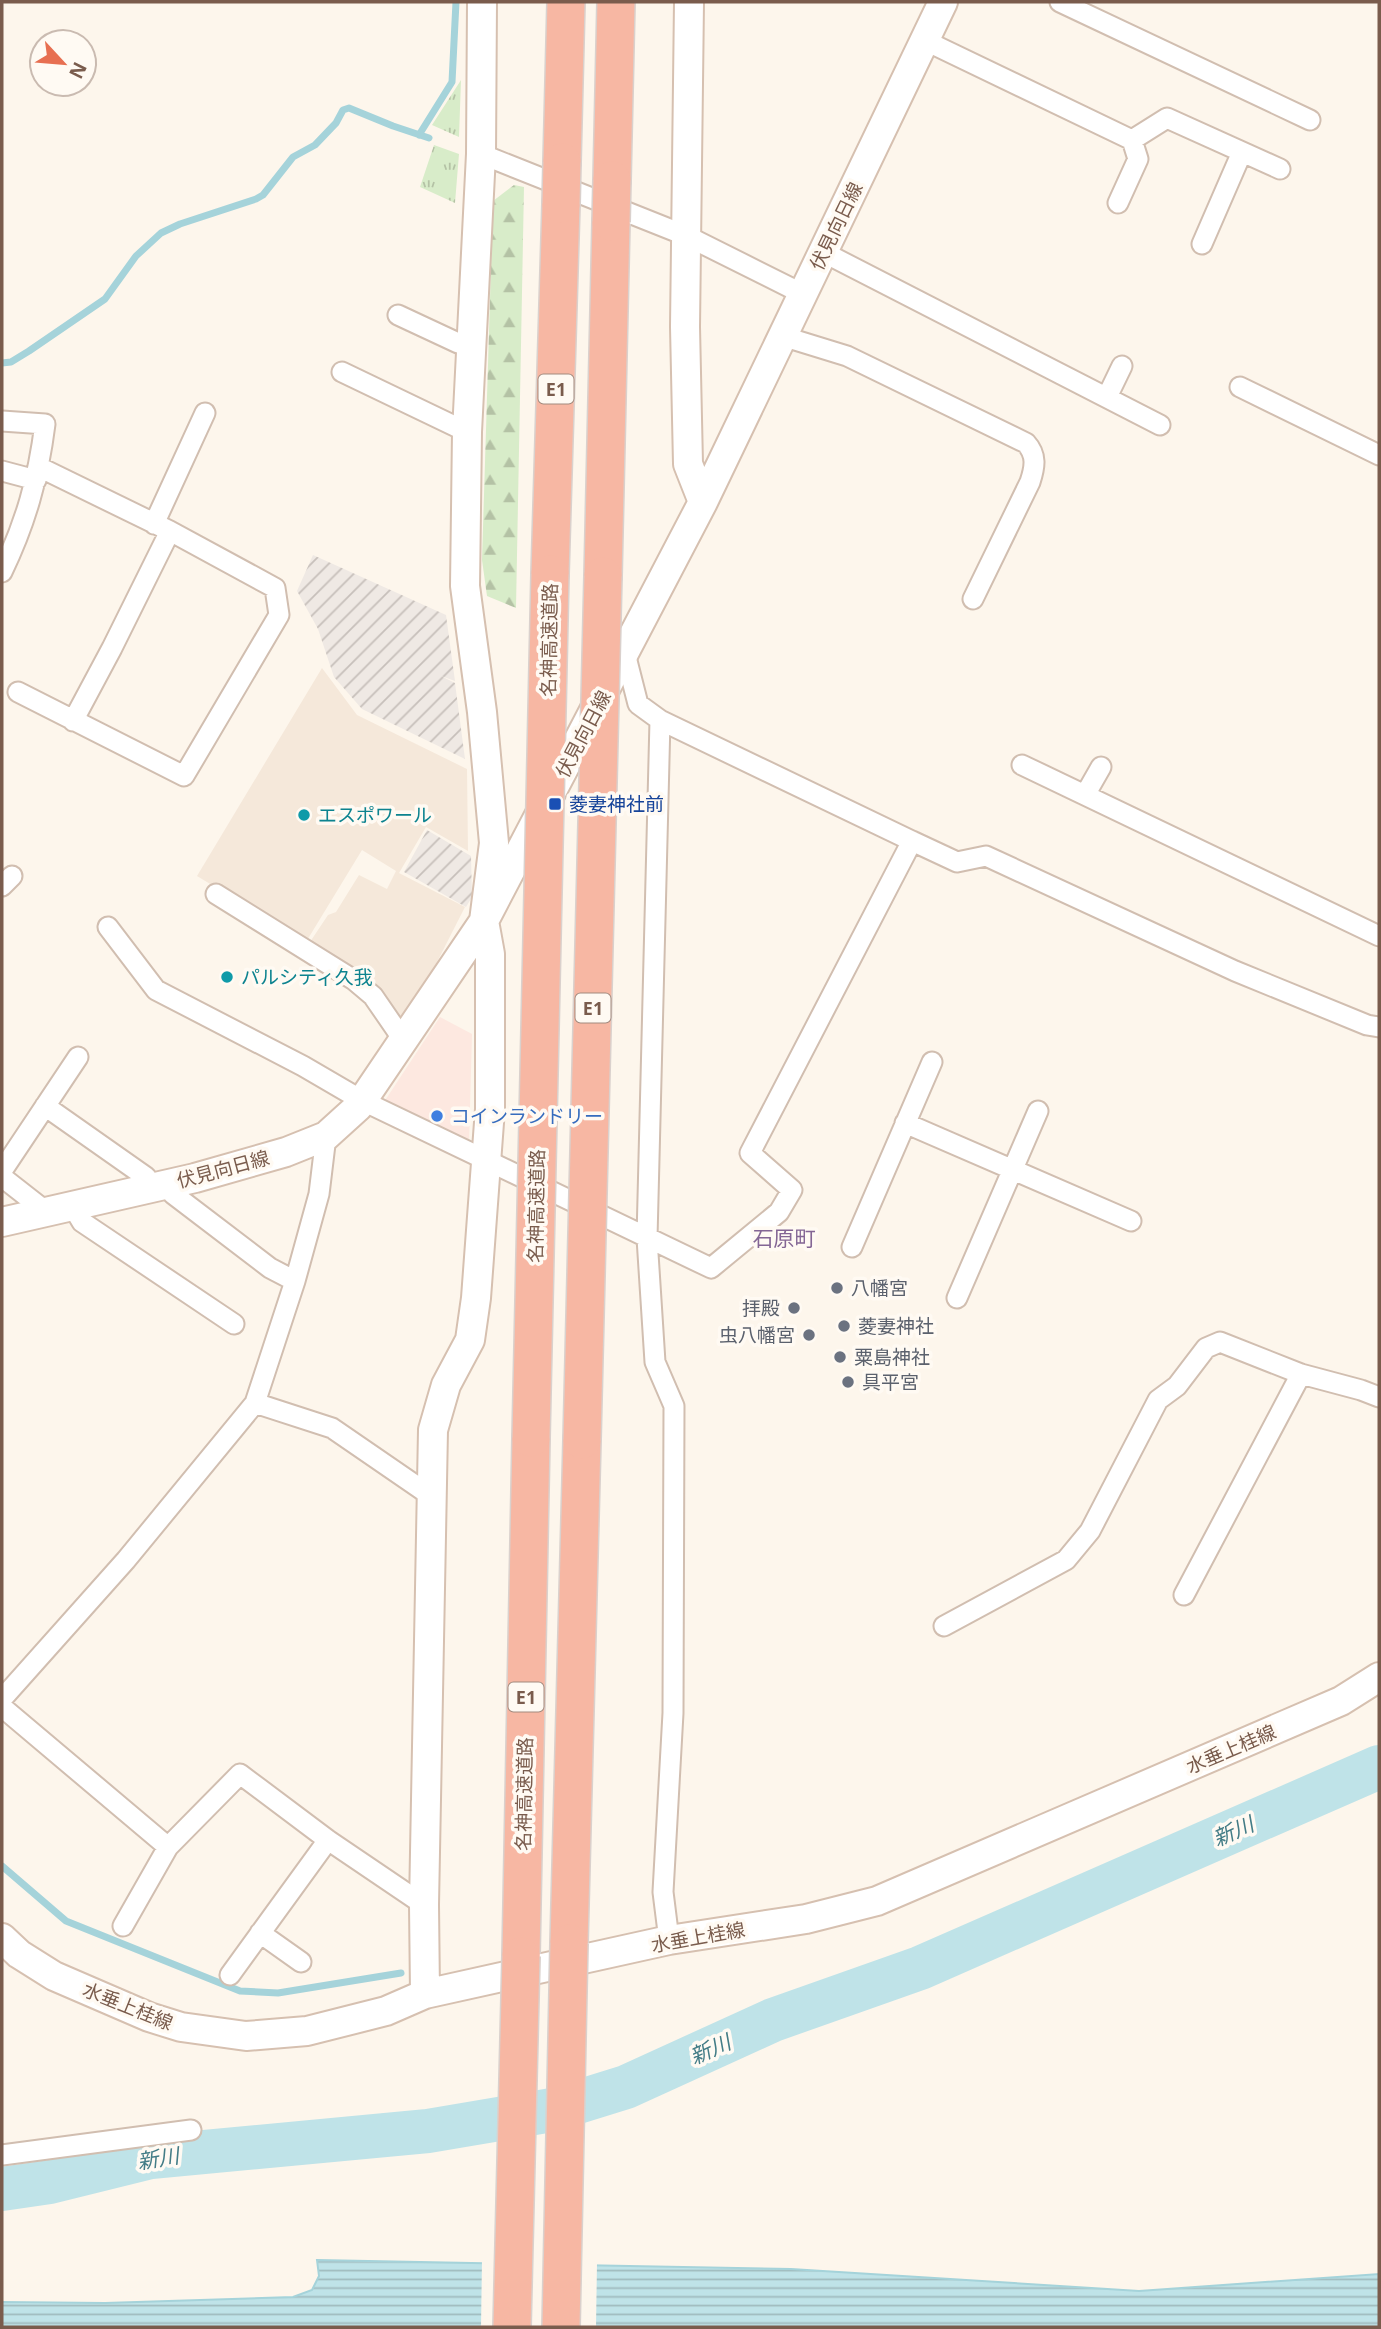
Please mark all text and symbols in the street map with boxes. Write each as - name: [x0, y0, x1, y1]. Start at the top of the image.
- north arrow: [28, 28, 98, 98]
- text: N: [63, 58, 93, 83]
- street label: 伏見向日線: [803, 178, 869, 274]
- road number: E1: [538, 374, 574, 404]
- street label: 名神高速道路: [535, 583, 563, 697]
- street label: 伏見向日線: [549, 686, 617, 782]
- place label: 菱妻神社前: [569, 791, 664, 817]
- marker: 菱妻神社前: [547, 796, 563, 812]
- place label: エスポワール: [318, 802, 432, 828]
- marker: エスポワール: [296, 807, 312, 823]
- place label: パルシティ久我: [241, 964, 373, 990]
- marker: パルシティ久我: [219, 969, 235, 985]
- road number: E1: [576, 993, 610, 1023]
- place label: コインランドリー: [451, 1103, 603, 1129]
- marker: コインランドリー: [429, 1108, 445, 1124]
- street label: 伏見向日線: [174, 1144, 272, 1194]
- street label: 名神高速道路: [522, 1149, 550, 1263]
- district label: 石原町: [753, 1224, 816, 1252]
- place label: 八幡宮: [851, 1275, 908, 1301]
- marker: 八幡宮: [829, 1280, 845, 1296]
- place label: 拝殿: [742, 1295, 780, 1321]
- marker: 拝殿: [786, 1300, 802, 1316]
- place label: 菱妻神社: [858, 1313, 934, 1339]
- marker: 菱妻神社: [836, 1318, 852, 1334]
- place label: 虫八幡宮: [719, 1322, 795, 1348]
- marker: 虫八幡宮: [801, 1327, 817, 1343]
- place label: 粟島神社: [854, 1344, 930, 1370]
- marker: 粟島神社: [832, 1349, 848, 1365]
- place label: 具平宮: [862, 1369, 919, 1395]
- marker: 具平宮: [840, 1374, 856, 1390]
- road number: E1: [508, 1682, 544, 1712]
- street label: 水垂上桂線: [1182, 1718, 1280, 1780]
- street label: 名神高速道路: [510, 1737, 538, 1851]
- water label: 新川: [1208, 1809, 1260, 1852]
- street label: 水垂上桂線: [649, 1916, 747, 1958]
- street label: 水垂上桂線: [79, 1976, 177, 2036]
- water label: 新川: [685, 2027, 737, 2070]
- water label: 新川: [135, 2141, 183, 2175]

